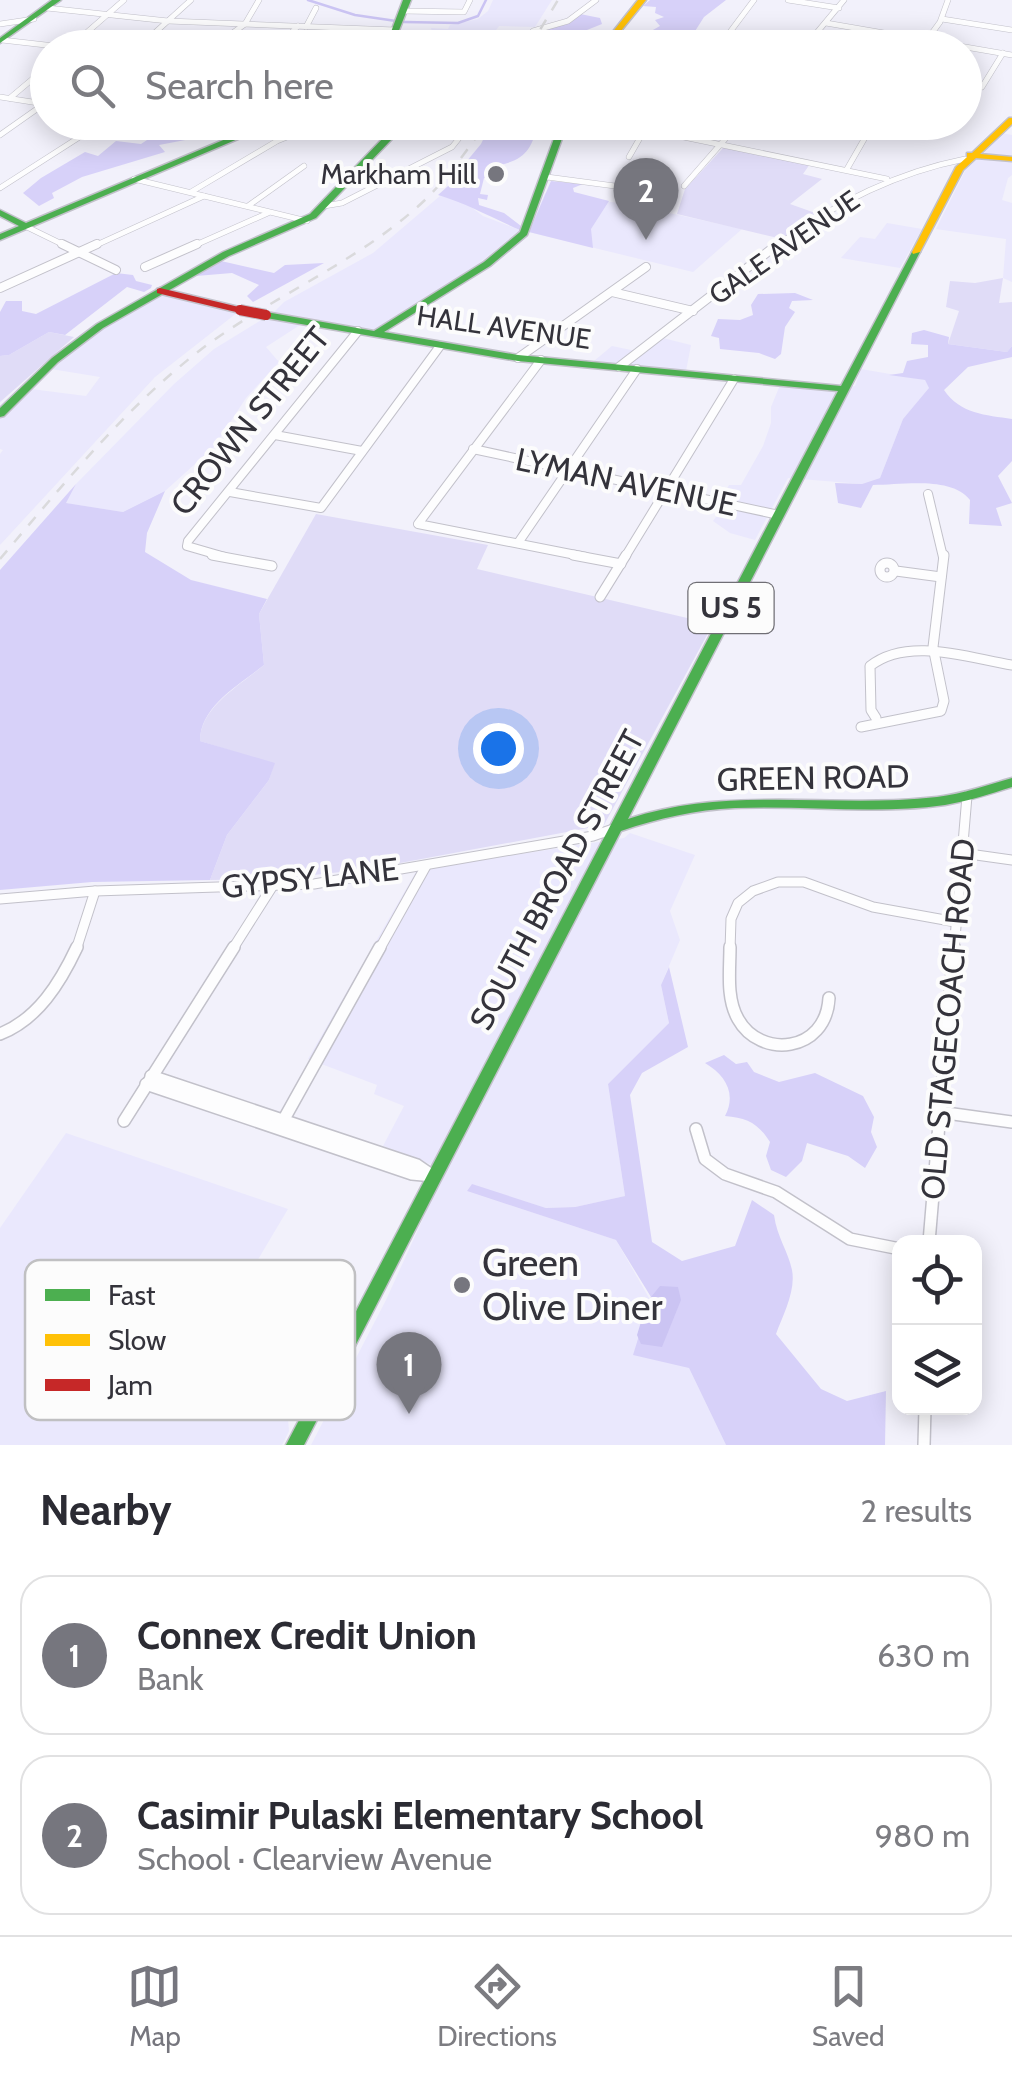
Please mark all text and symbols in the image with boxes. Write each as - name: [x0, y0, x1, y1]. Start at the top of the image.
- search box: [30, 30, 982, 140]
- icon: search: [65, 58, 120, 113]
- text: Search here: [145, 62, 334, 109]
- place label: Markham Hill: [320, 157, 476, 191]
- pin: 2: [614, 158, 678, 240]
- marker: Markham Hill: [485, 163, 507, 185]
- street label: GALE AVENUE: [702, 183, 866, 311]
- street label: HALL AVENUE: [415, 298, 593, 356]
- street label: CROWN STREET: [162, 319, 337, 523]
- street label: LYMAN AVENUE: [512, 439, 740, 524]
- road number: US 5: [688, 583, 774, 633]
- street label: SOUTH BROAD STREET: [461, 723, 652, 1036]
- your location: [473, 723, 524, 774]
- street label: GREEN ROAD: [716, 756, 910, 799]
- street label: OLD STAGECOACH ROAD: [912, 837, 983, 1201]
- street label: GYPSY LANE: [219, 849, 400, 906]
- map controls: [892, 1235, 982, 1415]
- button: locate: [892, 1235, 982, 1325]
- place label: Green Olive Diner: [482, 1239, 663, 1330]
- legend: [25, 1260, 355, 1420]
- marker: Green Olive Diner: [451, 1274, 473, 1296]
- text: Fast: [108, 1278, 156, 1312]
- text: Slow: [108, 1323, 166, 1357]
- button: layers: [892, 1325, 982, 1415]
- pin: 1: [376, 1332, 442, 1414]
- text: Jam: [107, 1368, 153, 1402]
- text: Nearby: [40, 1484, 172, 1536]
- text: 2 results: [861, 1491, 972, 1530]
- text: Connex Credit Union: [137, 1612, 477, 1659]
- text: 1: [69, 1636, 80, 1675]
- text: 630 m: [877, 1636, 970, 1675]
- text: Bank: [137, 1659, 204, 1698]
- text: Casimir Pulaski Elementary School: [137, 1792, 703, 1839]
- text: 2: [66, 1816, 83, 1855]
- text: 980 m: [875, 1816, 970, 1855]
- text: School · Clearview Avenue: [137, 1839, 492, 1878]
- tab: Map: [127, 1959, 182, 2053]
- tab: Directions: [437, 1959, 557, 2053]
- tab: Saved: [812, 1959, 885, 2053]

